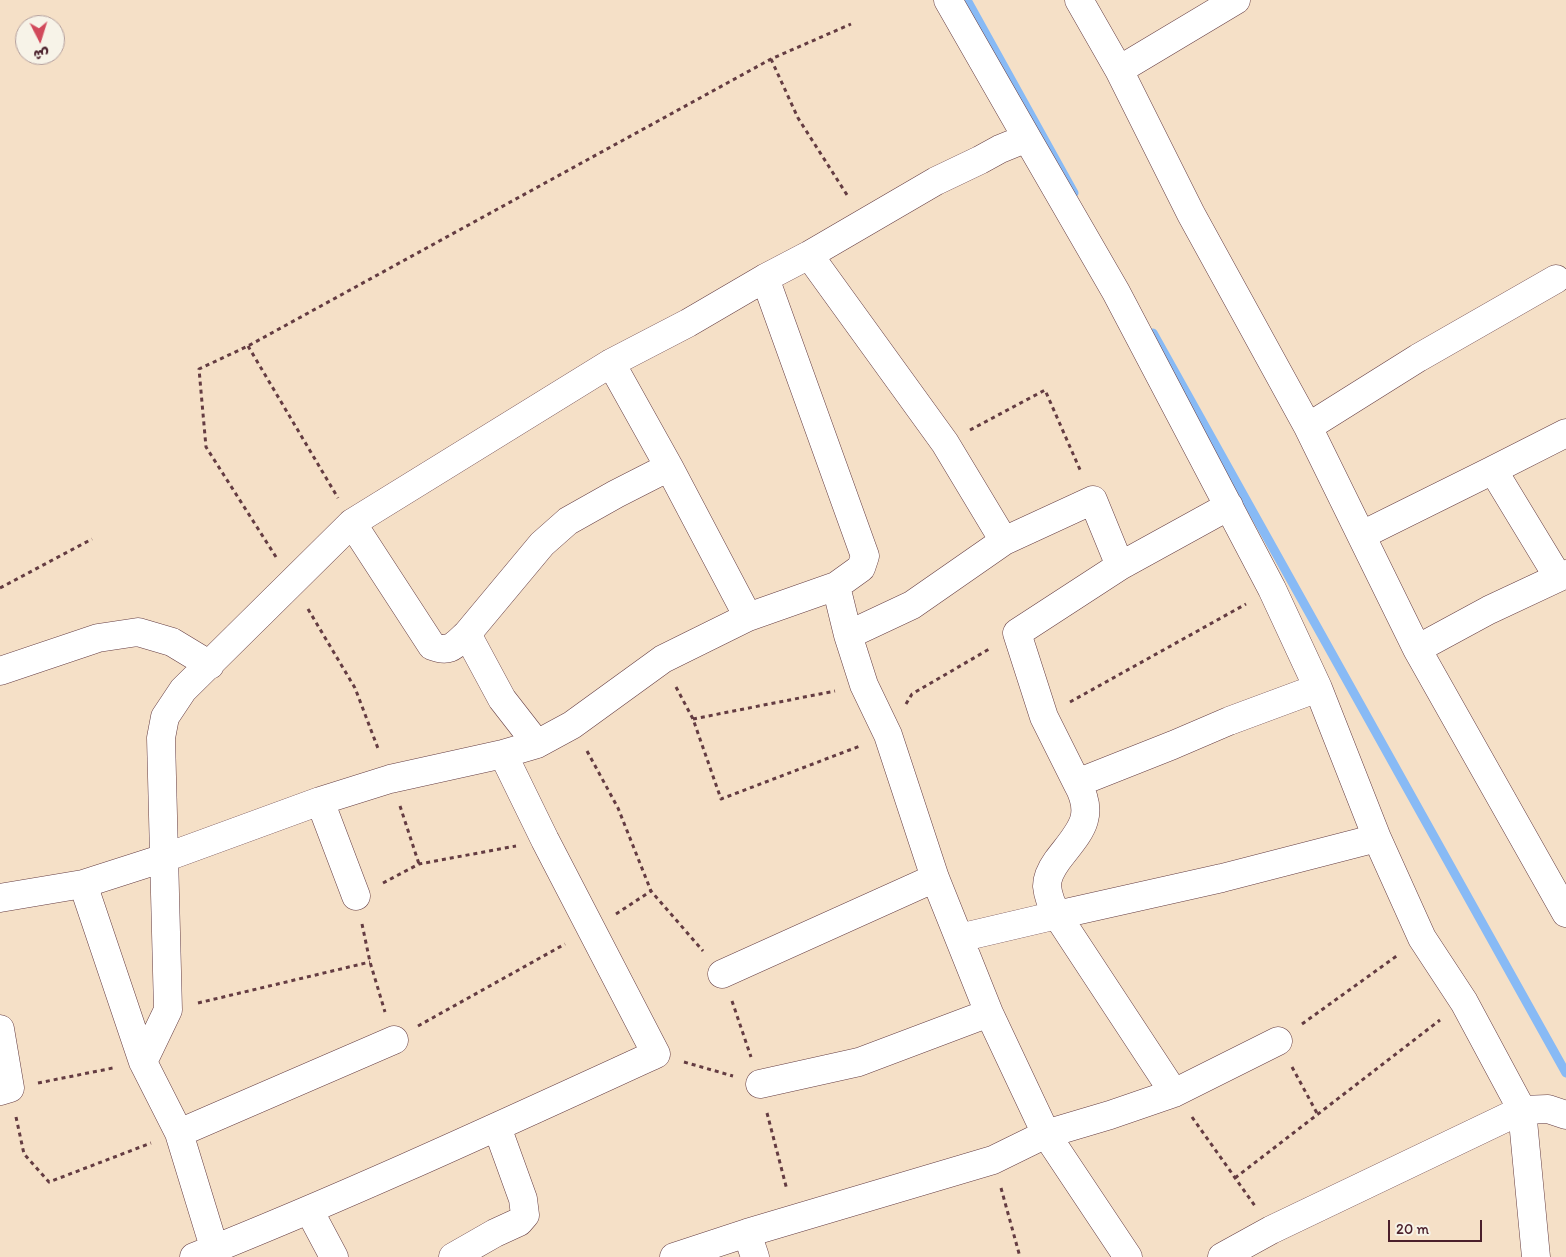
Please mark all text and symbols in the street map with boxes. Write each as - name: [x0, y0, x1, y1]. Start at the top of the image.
- north arrow: [15, 15, 65, 65]
- text: ش: [33, 45, 50, 64]
- scale bar: [1391, 1210, 1485, 1242]
- text: 20 m: [1396, 1220, 1429, 1238]

